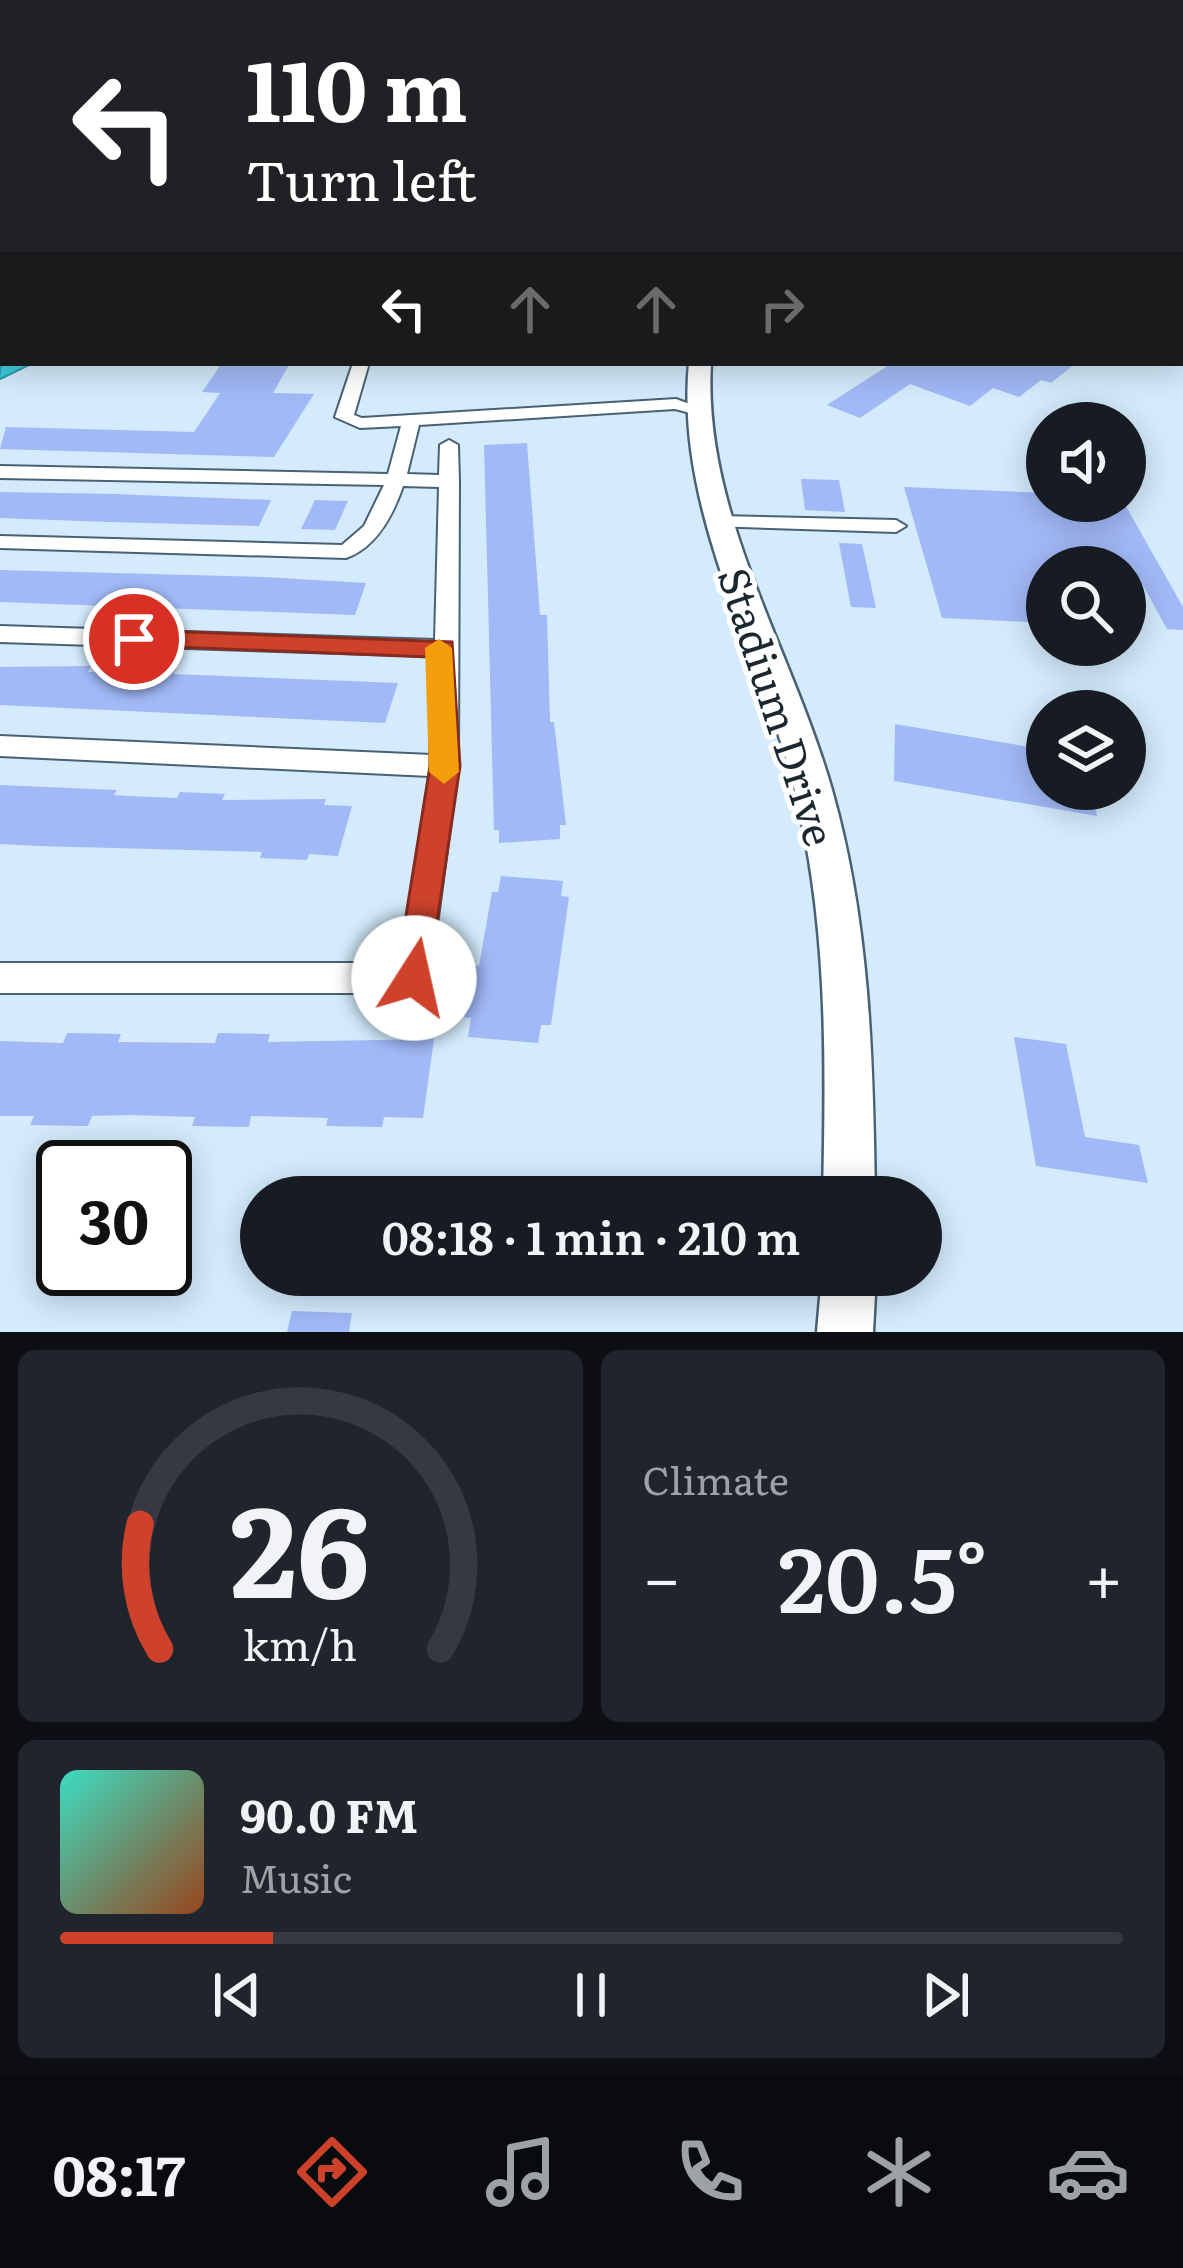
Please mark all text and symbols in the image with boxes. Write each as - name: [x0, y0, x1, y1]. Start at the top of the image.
- text: 110 m: [246, 23, 468, 148]
- icon: left: [48, 48, 204, 204]
- text: Turn left: [246, 137, 477, 218]
- icon: left: [371, 276, 437, 342]
- icon: ahead: [497, 276, 563, 342]
- icon: ahead: [623, 276, 689, 342]
- icon: right: [749, 276, 815, 342]
- map controls: [1026, 402, 1146, 810]
- button: sound: [1026, 402, 1146, 522]
- button: search: [1026, 546, 1146, 666]
- street label: Stadium Drive: [705, 559, 853, 853]
- pin: [83, 588, 185, 690]
- icon: arrive: [101, 606, 167, 672]
- button: layers: [1026, 690, 1146, 810]
- position arrow: [351, 915, 477, 1041]
- speed limit sign: 30: [36, 1140, 192, 1296]
- text: 08:18 · 1 min · 210 m: [382, 1202, 800, 1269]
- text: Climate: [643, 1449, 789, 1507]
- text: 26: [230, 1451, 370, 1636]
- text: 20.5°: [778, 1507, 987, 1641]
- text: −: [643, 1525, 681, 1623]
- text: +: [1085, 1525, 1123, 1623]
- text: km/h: [243, 1611, 357, 1674]
- text: 90.0 FM: [240, 1780, 418, 1847]
- text: Music: [240, 1847, 352, 1905]
- icon: previous: [204, 1962, 270, 2028]
- icon: pause: [558, 1962, 624, 2028]
- icon: next: [913, 1962, 979, 2028]
- icon: directions: [290, 2130, 374, 2214]
- icon: music: [479, 2130, 563, 2214]
- icon: phone: [668, 2130, 752, 2214]
- icon: climate: [857, 2130, 941, 2214]
- icon: car: [1046, 2130, 1130, 2214]
- text: 08:17: [53, 2132, 185, 2213]

